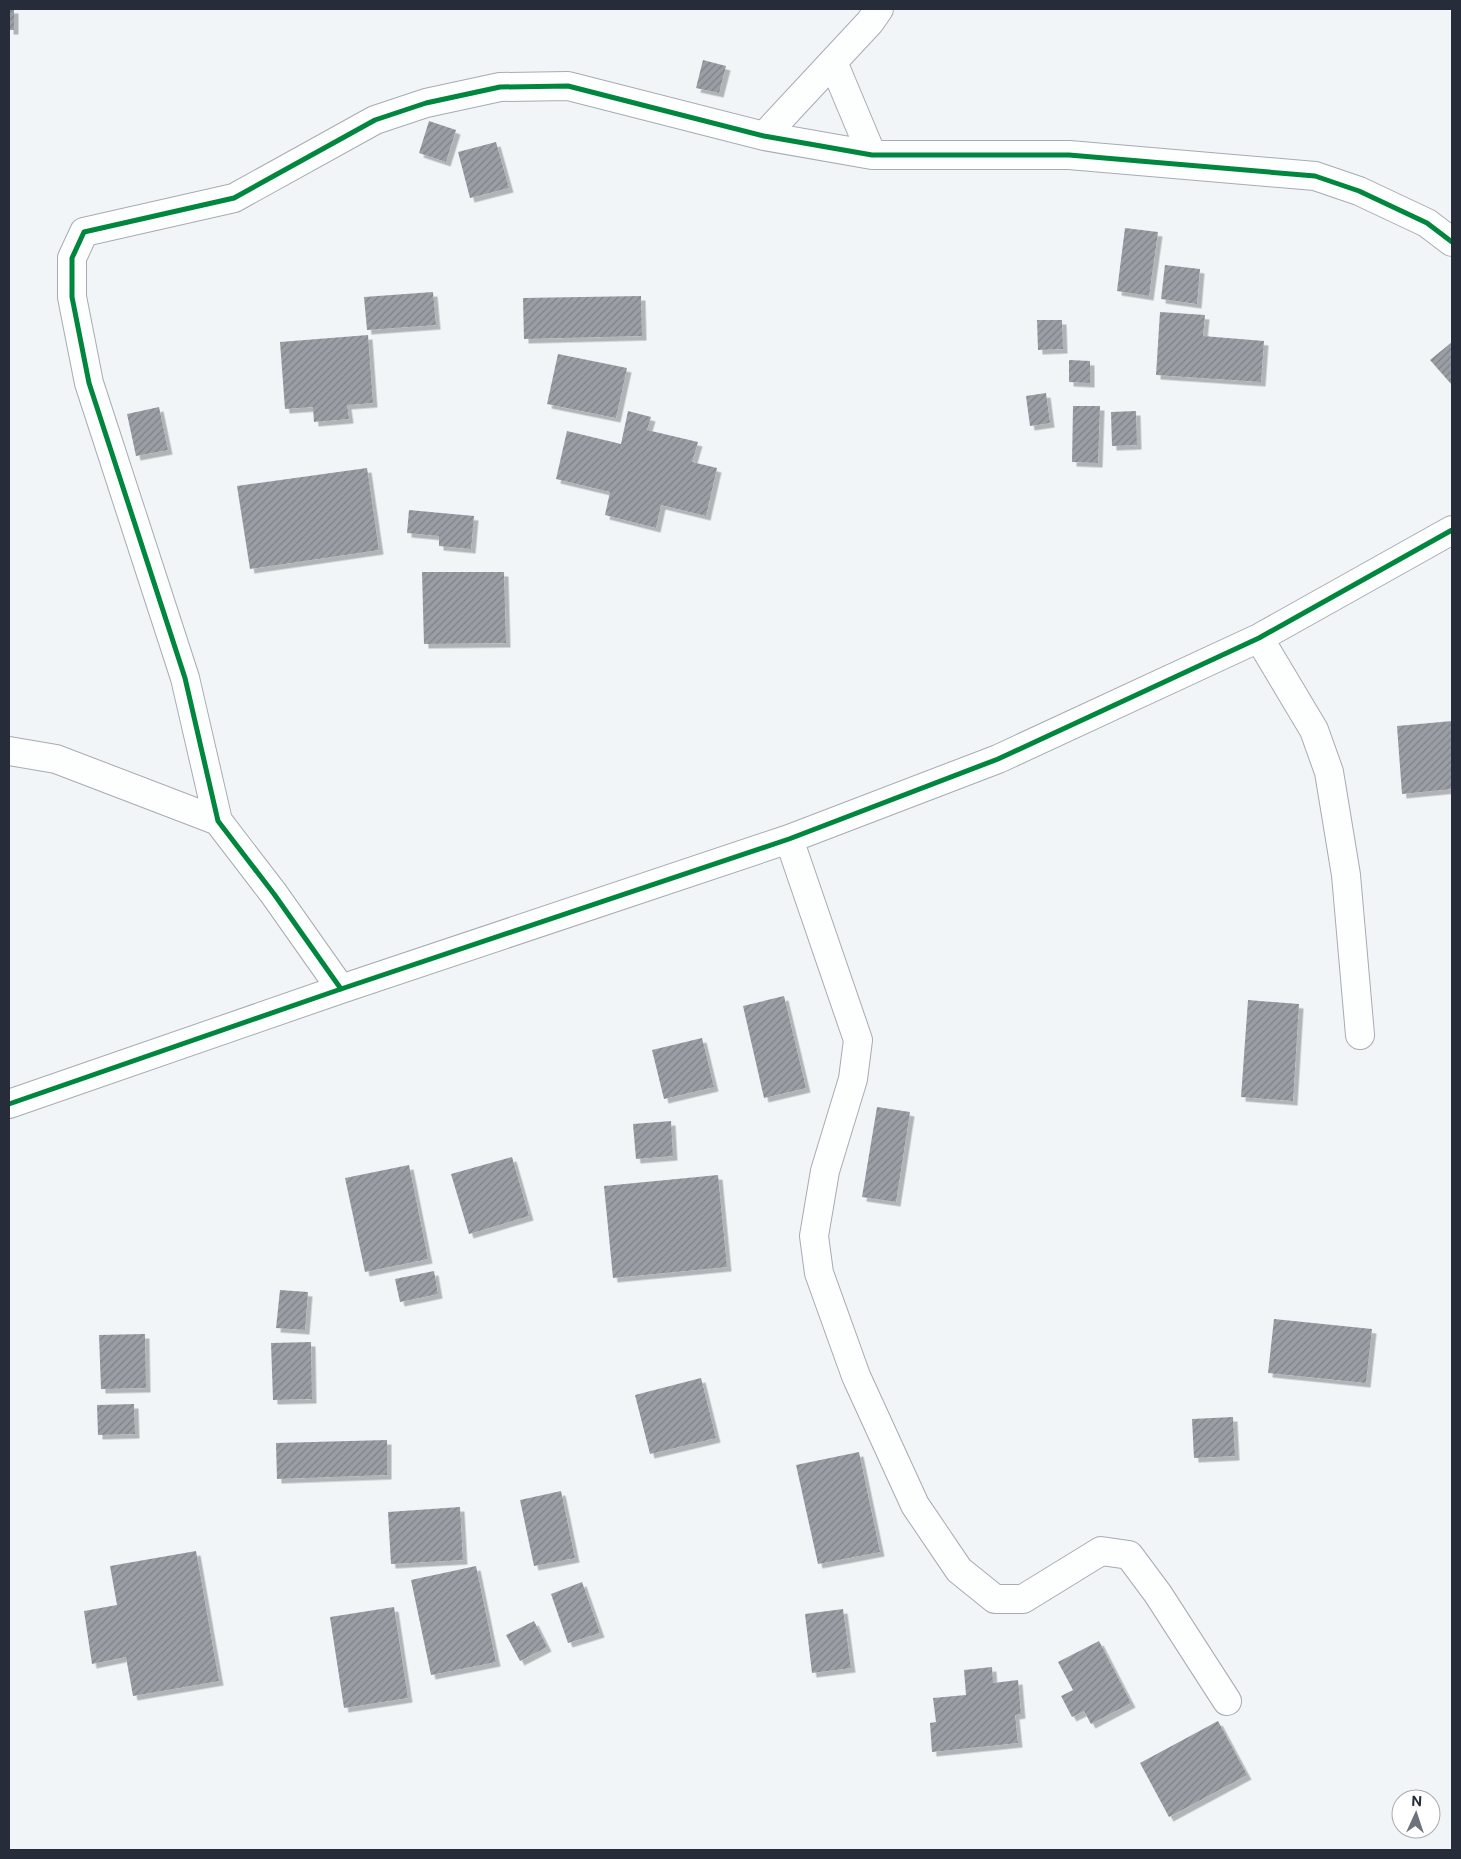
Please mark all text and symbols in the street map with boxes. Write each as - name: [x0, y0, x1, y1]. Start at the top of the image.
- north arrow: [1391, 1789, 1441, 1839]
- text: N: [1411, 1793, 1423, 1809]

